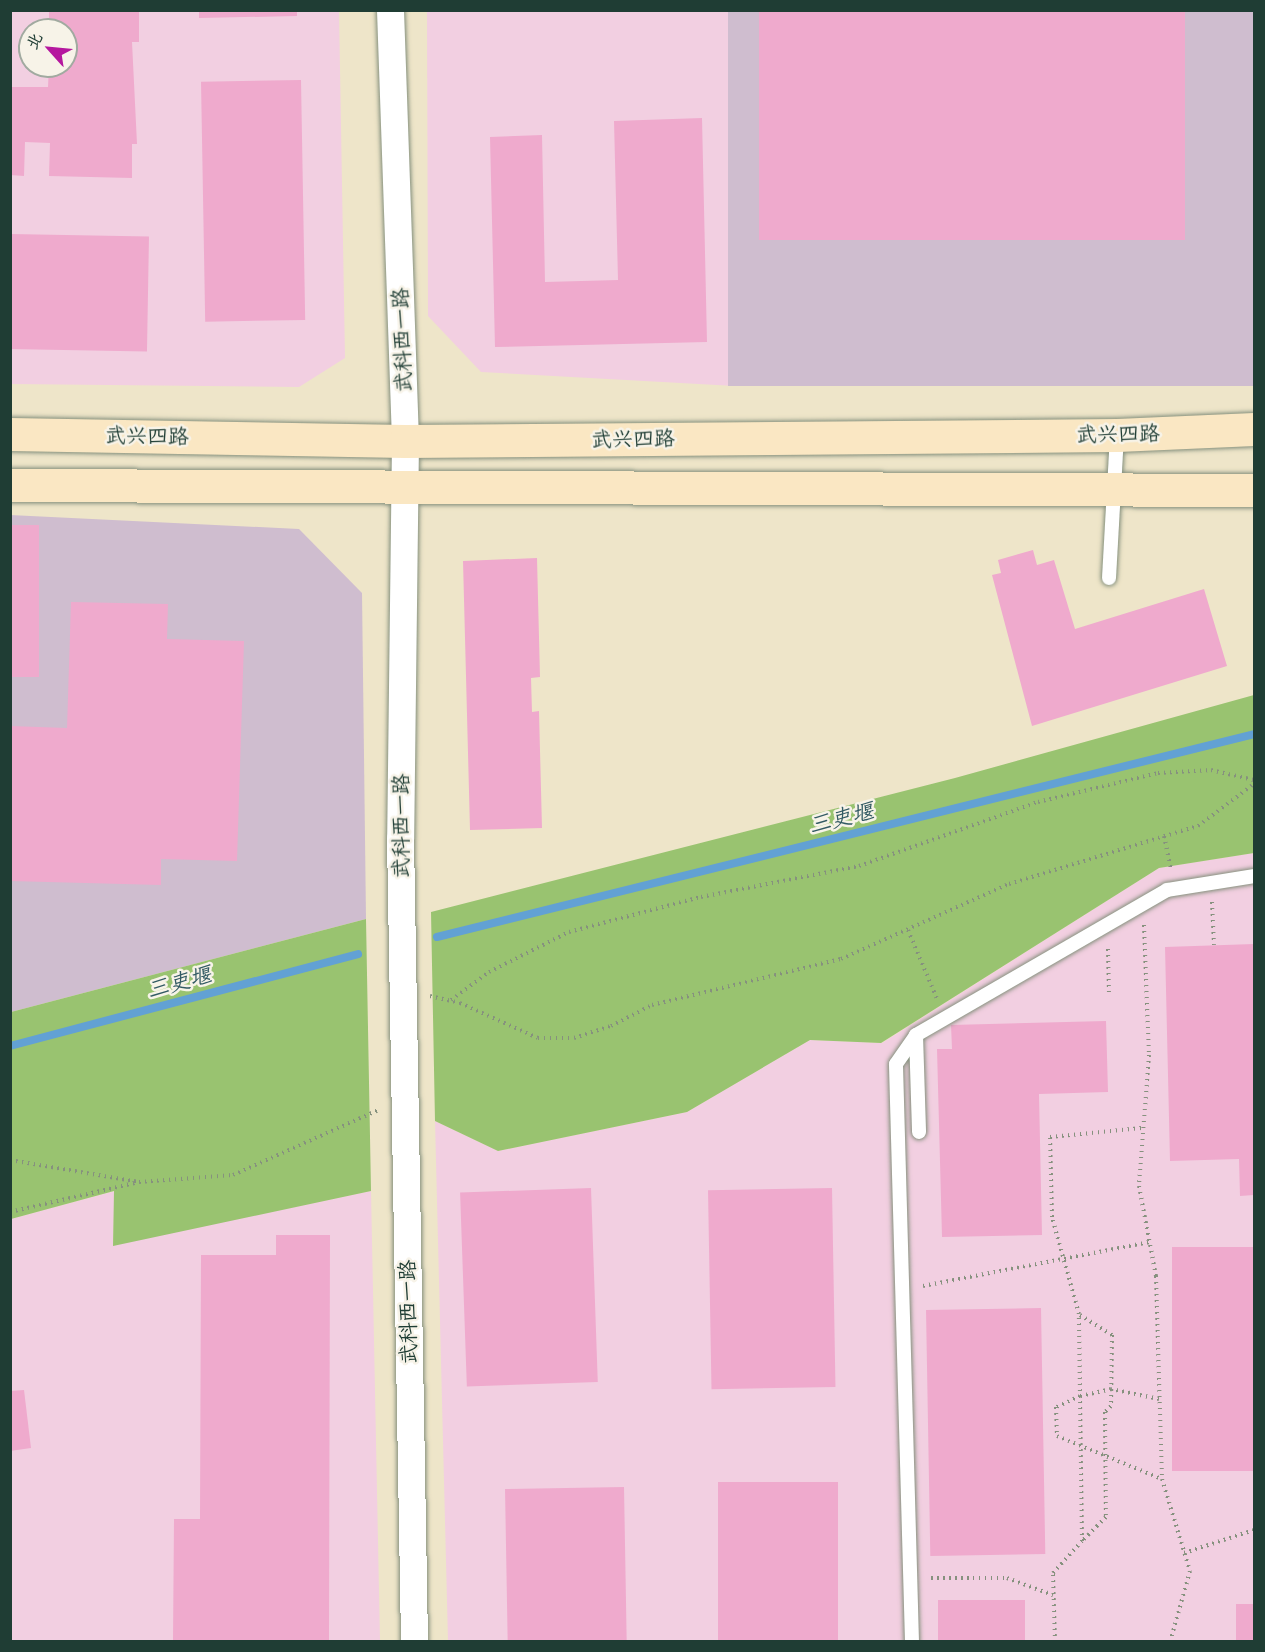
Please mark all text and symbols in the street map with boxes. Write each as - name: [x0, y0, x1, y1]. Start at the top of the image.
- north arrow: [18, 18, 78, 78]
- text: 北: [21, 29, 46, 52]
- street label: 武科西一路: [388, 287, 416, 393]
- street label: 武兴四路: [1076, 421, 1160, 447]
- street label: 武兴四路: [105, 423, 189, 449]
- street label: 武兴四路: [591, 426, 675, 452]
- street label: 武科西一路: [388, 774, 414, 878]
- water label: 三吏堰: [806, 797, 876, 839]
- water label: 三吏堰: [144, 961, 214, 1003]
- street label: 武科西一路: [394, 1259, 422, 1365]

